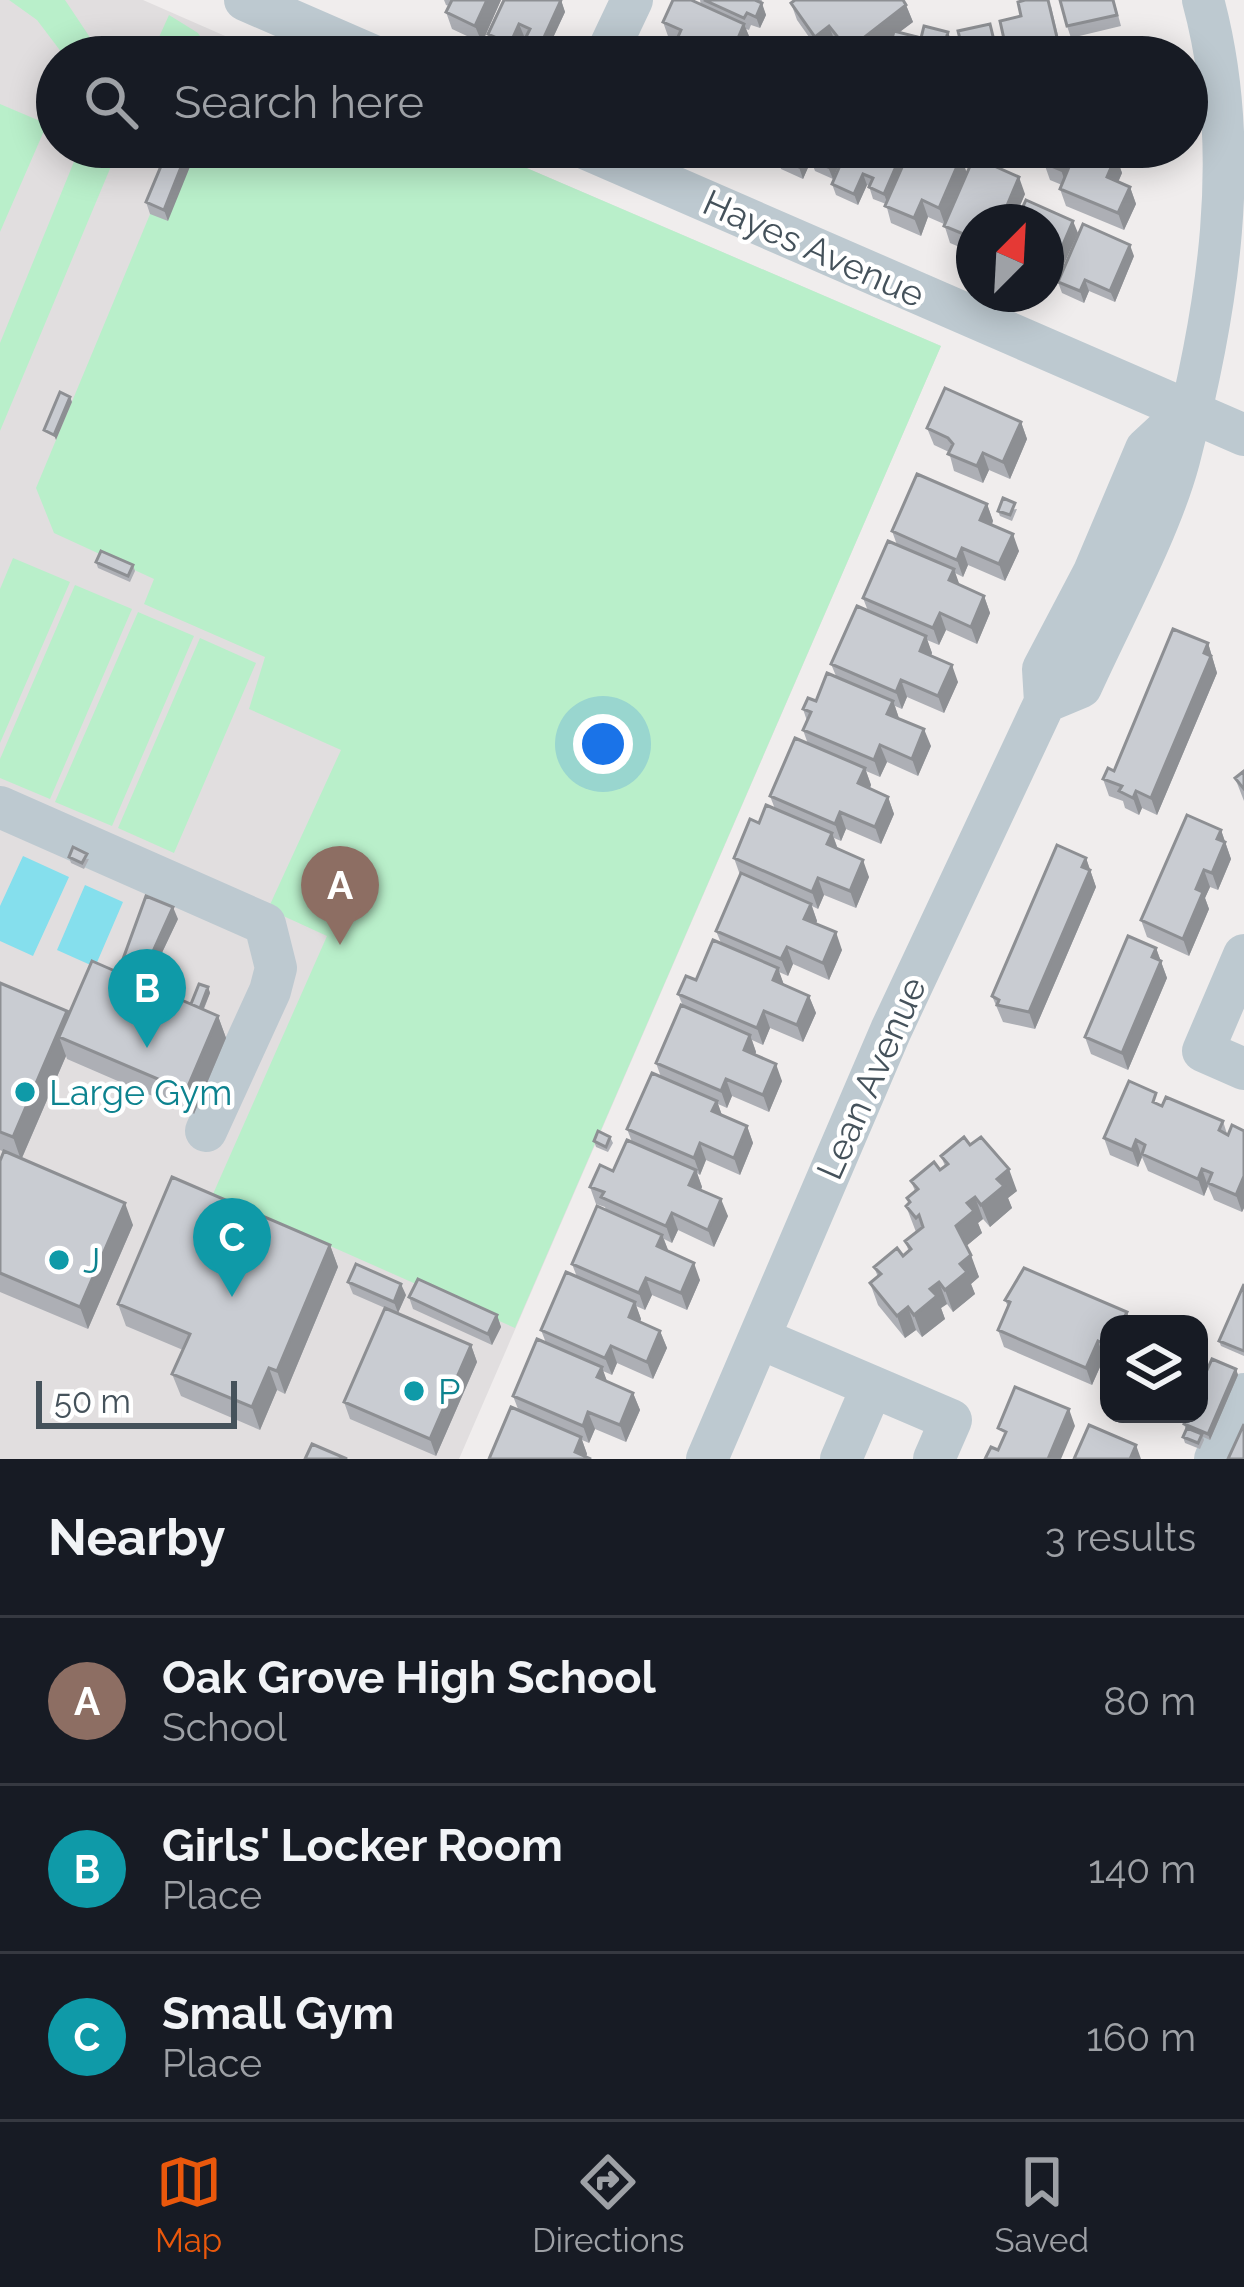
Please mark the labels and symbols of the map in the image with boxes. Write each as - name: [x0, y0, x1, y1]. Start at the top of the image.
- street label: Hayes Avenue: [697, 181, 931, 315]
- north arrow: [956, 204, 1064, 312]
- your location: [573, 714, 633, 774]
- pin: A: [301, 846, 379, 945]
- pin: B: [108, 949, 186, 1048]
- street label: Lean Avenue: [808, 970, 934, 1186]
- place label: Large Gym: [49, 1071, 232, 1113]
- marker: Large Gym: [12, 1079, 38, 1105]
- pin: C: [193, 1198, 271, 1297]
- place label: J: [83, 1239, 100, 1281]
- marker: J: [46, 1247, 72, 1273]
- place label: P: [438, 1370, 460, 1412]
- scale bar: [36, 1375, 237, 1428]
- marker: P: [401, 1378, 427, 1404]

